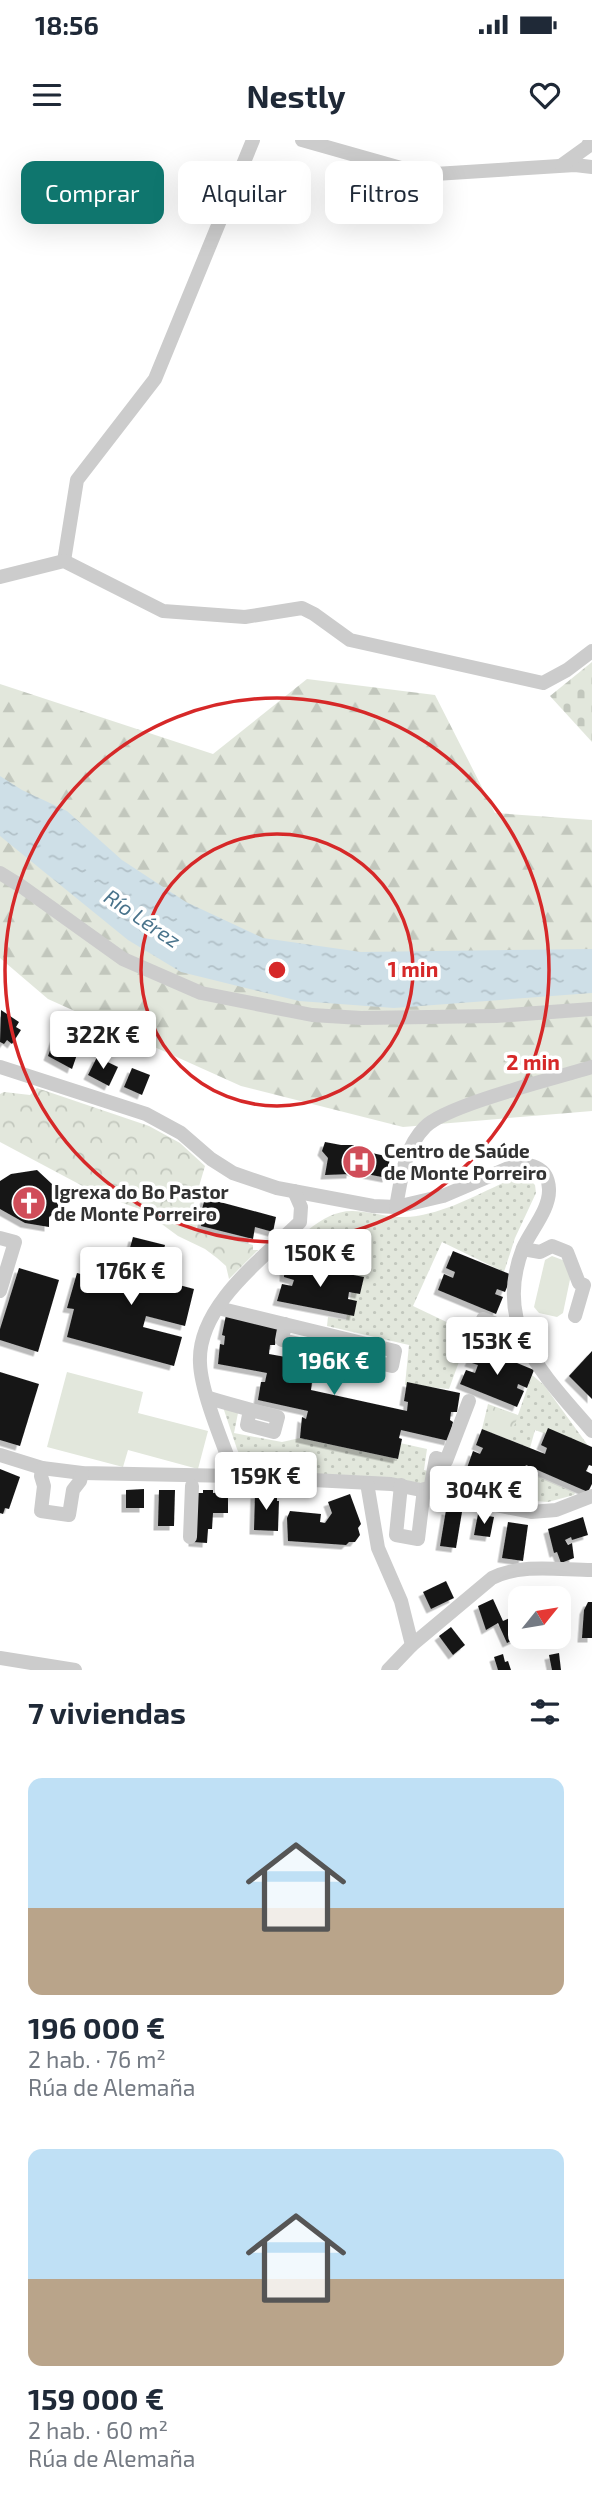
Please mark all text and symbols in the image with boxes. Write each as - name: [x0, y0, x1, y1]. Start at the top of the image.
- text: 18:56: [35, 9, 99, 40]
- icon: menu: [28, 76, 66, 114]
- text: Nestly: [246, 76, 346, 114]
- icon: heart: [526, 76, 564, 114]
- chip: Comprar: [21, 161, 164, 224]
- chip: Alquilar: [178, 161, 311, 224]
- chip: Filtros: [325, 161, 443, 224]
- water label: Río Lérez: [100, 883, 186, 953]
- text: 1 min: [388, 956, 438, 981]
- centre of rings: [265, 958, 289, 982]
- pin: 322K €: [46, 1012, 160, 1071]
- text: 322K €: [66, 1020, 140, 1048]
- text: 2 min: [506, 1049, 560, 1074]
- place label: Centro de Saúde de Monte Porreiro: [384, 1139, 547, 1184]
- hospital icon: Centro de Saúde de Monte Porreiro: [340, 1143, 378, 1181]
- place label: Igrexa do Bo Pastor de Monte Porreiro: [54, 1180, 229, 1225]
- church icon: Igrexa do Bo Pastor de Monte Porreiro: [10, 1184, 48, 1222]
- pin: 150K €: [263, 1230, 377, 1289]
- text: 150K €: [284, 1238, 356, 1266]
- pin: 176K €: [74, 1248, 188, 1307]
- text: 176K €: [96, 1256, 166, 1284]
- pin: 153K €: [440, 1318, 554, 1377]
- text: 153K €: [462, 1326, 532, 1354]
- pin: 196K €: [277, 1338, 391, 1397]
- text: 196K €: [298, 1346, 370, 1374]
- pin: 159K €: [209, 1452, 323, 1512]
- text: 159K €: [231, 1461, 301, 1489]
- pin: 304K €: [427, 1466, 541, 1526]
- text: 304K €: [446, 1475, 522, 1503]
- north arrow: [508, 1586, 570, 1648]
- map controls: [508, 1586, 571, 1649]
- icon: filters: [526, 1693, 564, 1731]
- text: 7 viviendas: [28, 1694, 186, 1730]
- icon: home: [233, 1824, 359, 1950]
- text: 196 000 €: [28, 2009, 165, 2045]
- text: 2 hab. · 76 m²: [28, 2045, 166, 2073]
- text: Rúa de Alemaña: [28, 2073, 195, 2101]
- icon: home: [233, 2195, 359, 2321]
- text: 159 000 €: [28, 2380, 164, 2416]
- text: 2 hab. · 60 m²: [28, 2416, 168, 2444]
- text: Rúa de Alemaña: [28, 2444, 195, 2472]

